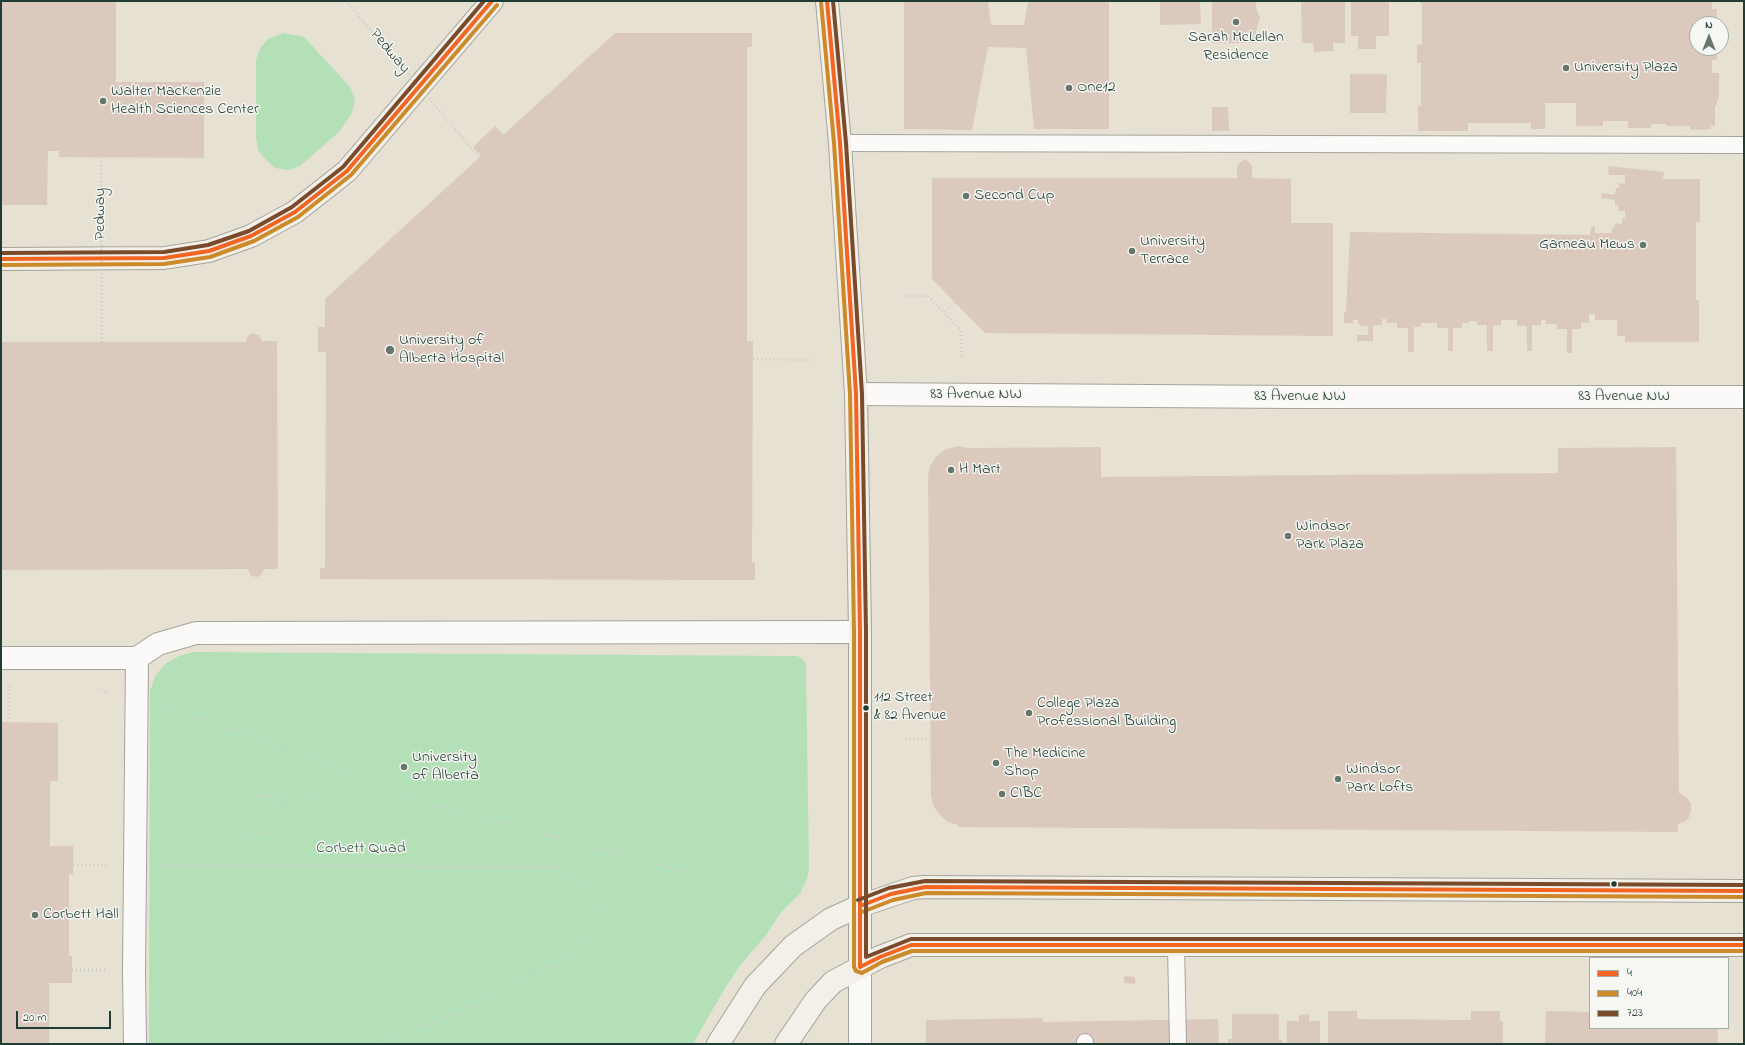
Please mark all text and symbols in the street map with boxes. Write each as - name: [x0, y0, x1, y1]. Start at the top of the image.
- north arrow: [1689, 16, 1729, 56]
- marker: Sarah McLellan Residence: [1231, 17, 1241, 27]
- text: N: [1705, 17, 1713, 33]
- street label: Pedway: [365, 26, 413, 78]
- place label: Sarah McLellan Residence: [1188, 28, 1284, 66]
- place label: University Plaza: [1574, 58, 1678, 78]
- marker: University Plaza: [1561, 63, 1571, 73]
- place label: One12: [1077, 78, 1116, 98]
- place label: Walter MacKenzie Health Sciences Center: [111, 82, 259, 120]
- marker: One12: [1064, 83, 1074, 93]
- marker: Walter MacKenzie Health Sciences Center: [98, 96, 108, 106]
- place label: Second Cup: [974, 186, 1054, 206]
- street label: Pedway: [91, 188, 111, 240]
- marker: Second Cup: [961, 191, 971, 201]
- place label: University Terrace: [1140, 232, 1205, 270]
- place label: Garneau Mews: [1539, 235, 1635, 255]
- marker: Garneau Mews: [1638, 240, 1648, 250]
- marker: University Terrace: [1127, 246, 1137, 256]
- place label: University of Alberta Hospital: [399, 331, 504, 369]
- marker: University of Alberta Hospital: [384, 344, 396, 356]
- street label: 83 Avenue NW: [930, 385, 1022, 405]
- street label: 83 Avenue NW: [1254, 387, 1346, 407]
- street label: 83 Avenue NW: [1578, 387, 1670, 407]
- place label: H Mart: [959, 460, 1001, 480]
- marker: H Mart: [946, 465, 956, 475]
- place label: Windsor Park Plaza: [1296, 517, 1364, 555]
- marker: Windsor Park Plaza: [1283, 531, 1293, 541]
- place label: 112 Street & 82 Avenue: [874, 690, 946, 725]
- place label: College Plaza Professional Building: [1037, 694, 1176, 732]
- marker: 112 Street & 82 Avenue: [861, 703, 871, 713]
- marker: College Plaza Professional Building: [1024, 708, 1034, 718]
- place label: The Medicine Shop: [1004, 744, 1086, 782]
- place label: University of Alberta: [412, 748, 479, 786]
- marker: The Medicine Shop: [991, 758, 1001, 768]
- place label: Windsor Park Lofts: [1346, 760, 1413, 798]
- marker: University of Alberta: [399, 762, 409, 772]
- marker: Windsor Park Lofts: [1333, 774, 1343, 784]
- place label: CIBC: [1010, 784, 1042, 804]
- marker: CIBC: [997, 789, 1007, 799]
- park label: Corbett Quad: [316, 839, 406, 859]
- unlabelled marker: [1609, 879, 1619, 889]
- place label: Corbett Hall: [43, 905, 119, 925]
- marker: Corbett Hall: [30, 910, 40, 920]
- legend: [1589, 957, 1729, 1029]
- text: 4: [1627, 964, 1632, 982]
- text: 404: [1627, 984, 1642, 1002]
- scale bar: [18, 1003, 113, 1029]
- text: 723: [1627, 1004, 1643, 1022]
- text: 20 m: [23, 1009, 46, 1027]

